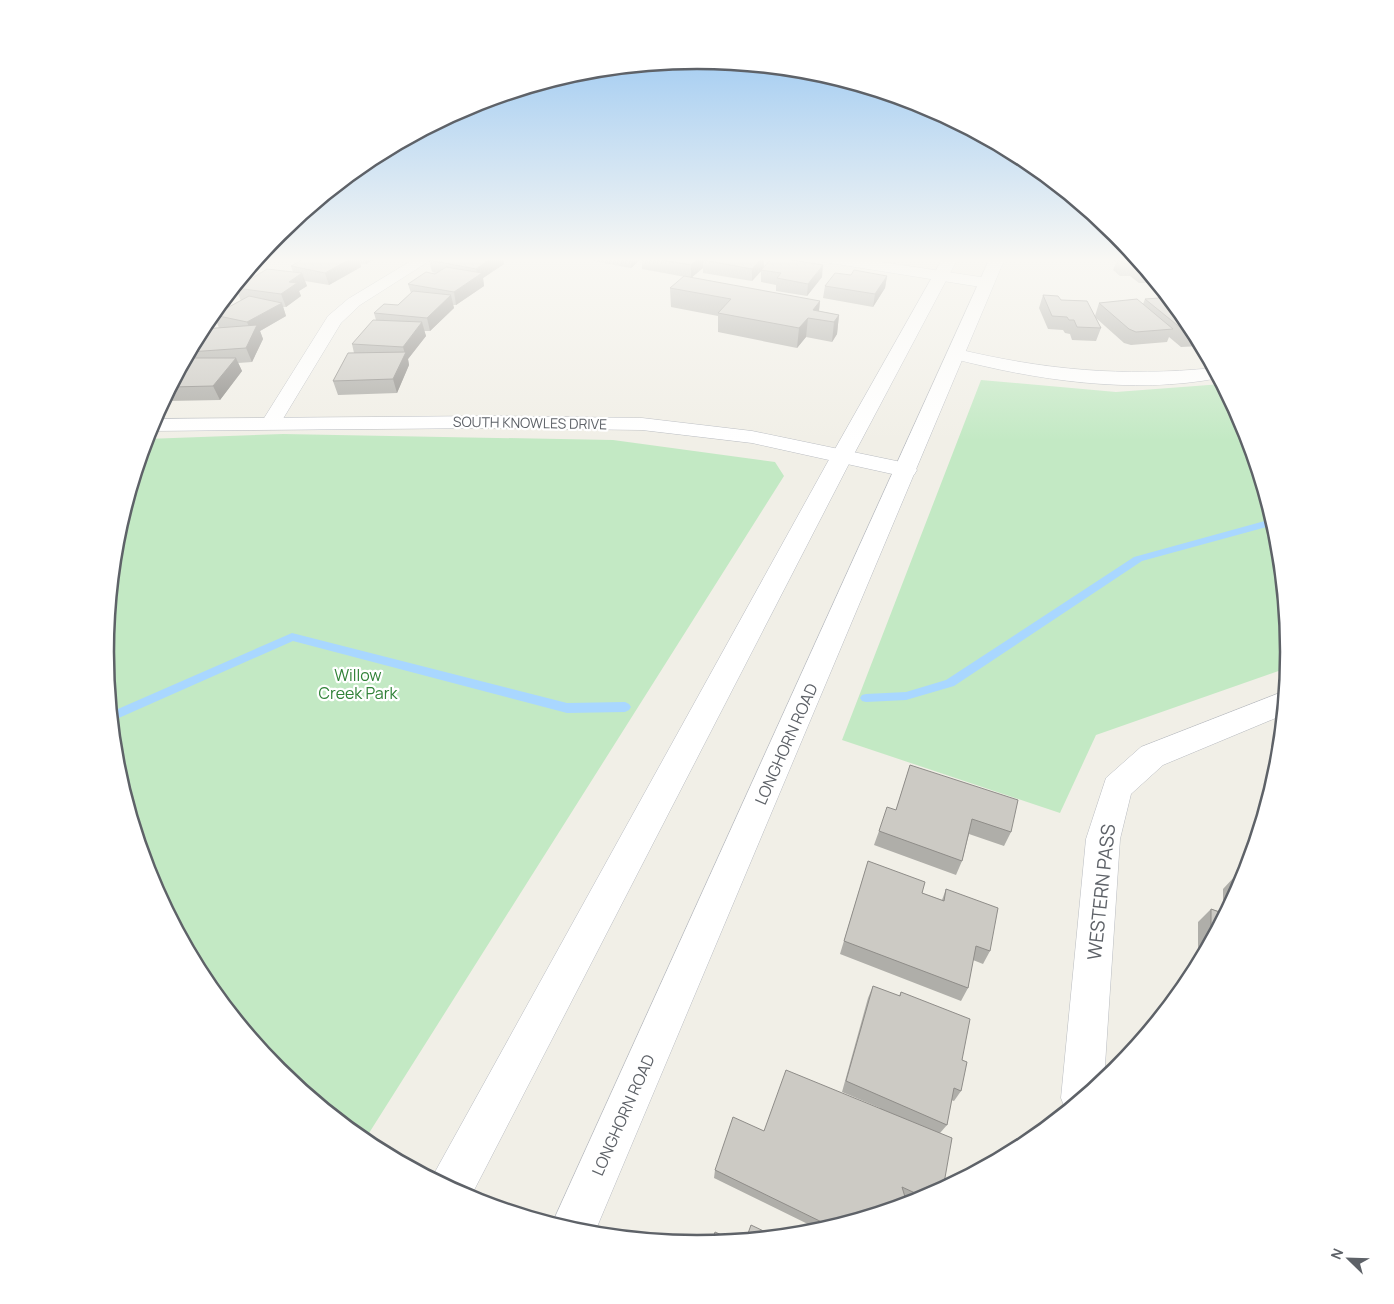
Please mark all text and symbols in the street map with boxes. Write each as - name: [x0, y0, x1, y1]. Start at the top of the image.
- street label: SOUTH KNOWLES DRIVE: [453, 412, 607, 433]
- park label: Willow Creek Park: [319, 664, 398, 704]
- street label: LONGHORN ROAD: [749, 680, 823, 808]
- street label: WESTERN PASS: [1081, 822, 1121, 961]
- street label: LONGHORN ROAD: [586, 1051, 660, 1179]
- north arrow: [1324, 1234, 1374, 1284]
- text: N: [1326, 1245, 1347, 1262]

